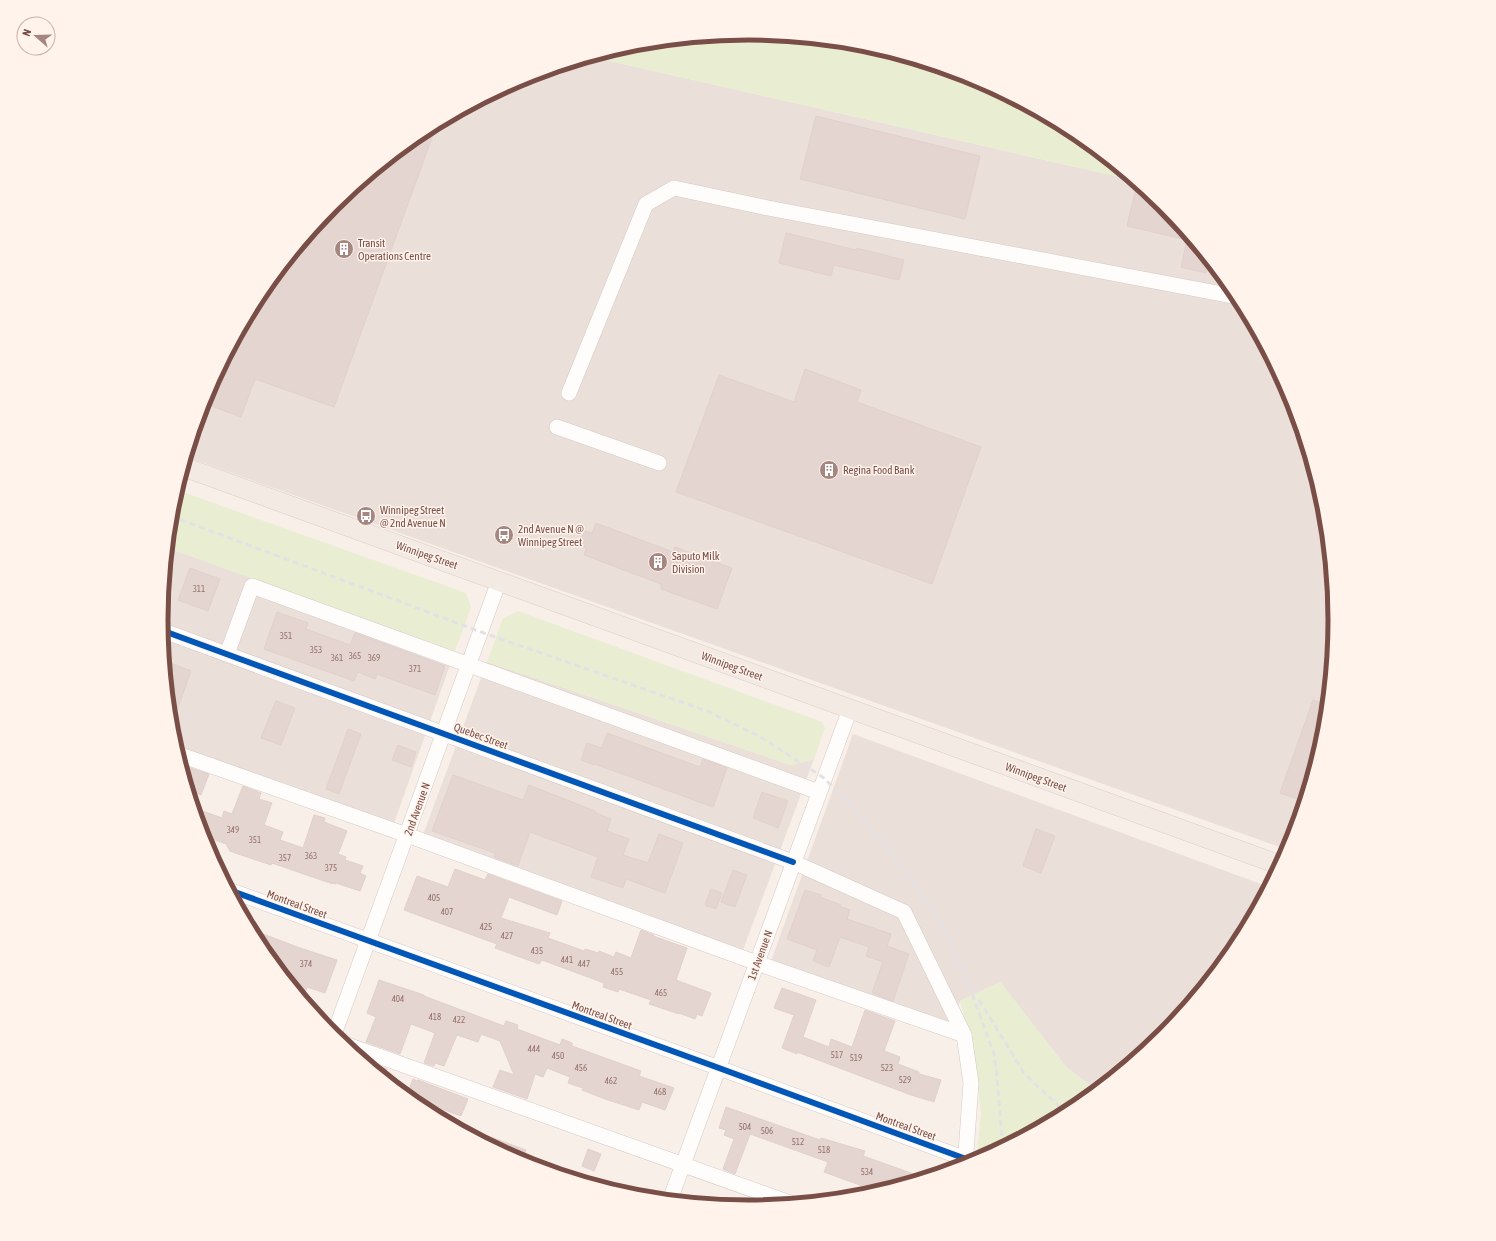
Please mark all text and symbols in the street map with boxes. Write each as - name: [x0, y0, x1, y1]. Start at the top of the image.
- north arrow: [16, 16, 56, 56]
- text: N: [20, 27, 33, 38]
- place label: Transit Operations Centre: [358, 237, 431, 262]
- building icon: Transit Operations Centre: [333, 238, 355, 260]
- building icon: Regina Food Bank: [818, 459, 840, 481]
- place label: Regina Food Bank: [843, 464, 915, 476]
- place label: Winnipeg Street @ 2nd Avenue N: [380, 504, 446, 529]
- bus stop icon: Winnipeg Street @ 2nd Avenue N: [355, 505, 377, 527]
- place label: 2nd Avenue N @ Winnipeg Street: [518, 523, 584, 548]
- bus stop icon: 2nd Avenue N @ Winnipeg Street: [493, 524, 515, 546]
- street label: Winnipeg Street: [395, 539, 459, 571]
- place label: Saputo Milk Division: [672, 550, 720, 575]
- building icon: Saputo Milk Division: [647, 551, 669, 573]
- house number: 311: [193, 584, 205, 594]
- house number: 351: [280, 631, 292, 641]
- house number: 353: [310, 645, 322, 655]
- street label: Winnipeg Street: [700, 649, 764, 683]
- house number: 365: [349, 651, 361, 661]
- house number: 361: [331, 653, 343, 663]
- house number: 369: [368, 653, 380, 663]
- house number: 371: [409, 664, 421, 674]
- street label: Quebec Street: [452, 721, 510, 751]
- street label: Winnipeg Street: [1004, 760, 1068, 794]
- street label: 2nd Avenue N: [402, 781, 432, 837]
- house number: 349: [227, 825, 239, 835]
- house number: 351: [249, 835, 261, 845]
- house number: 363: [305, 851, 317, 861]
- house number: 357: [279, 853, 291, 863]
- house number: 375: [325, 863, 337, 873]
- street label: Montreal Street: [265, 888, 329, 920]
- house number: 405: [428, 893, 440, 903]
- house number: 407: [441, 907, 453, 917]
- house number: 425: [480, 922, 492, 932]
- street label: 1st Avenue N: [745, 928, 775, 982]
- house number: 427: [501, 931, 513, 941]
- house number: 435: [531, 946, 543, 956]
- house number: 441: [561, 955, 573, 965]
- house number: 374: [300, 959, 312, 969]
- house number: 447: [578, 959, 590, 969]
- house number: 455: [611, 967, 623, 977]
- house number: 465: [655, 988, 667, 998]
- house number: 404: [392, 994, 404, 1004]
- street label: Montreal Street: [570, 999, 634, 1031]
- house number: 418: [429, 1012, 441, 1022]
- house number: 422: [453, 1015, 465, 1025]
- house number: 444: [528, 1044, 540, 1054]
- house number: 517: [831, 1050, 843, 1060]
- house number: 450: [552, 1051, 564, 1061]
- house number: 519: [850, 1053, 862, 1063]
- house number: 456: [575, 1063, 587, 1073]
- house number: 523: [881, 1063, 893, 1073]
- house number: 529: [899, 1075, 911, 1085]
- house number: 462: [605, 1076, 617, 1086]
- house number: 468: [654, 1087, 666, 1097]
- street label: Montreal Street: [874, 1110, 938, 1142]
- house number: 504: [739, 1122, 751, 1132]
- house number: 506: [761, 1126, 773, 1136]
- house number: 512: [792, 1137, 804, 1147]
- house number: 518: [818, 1145, 830, 1155]
- house number: 534: [861, 1167, 873, 1177]

